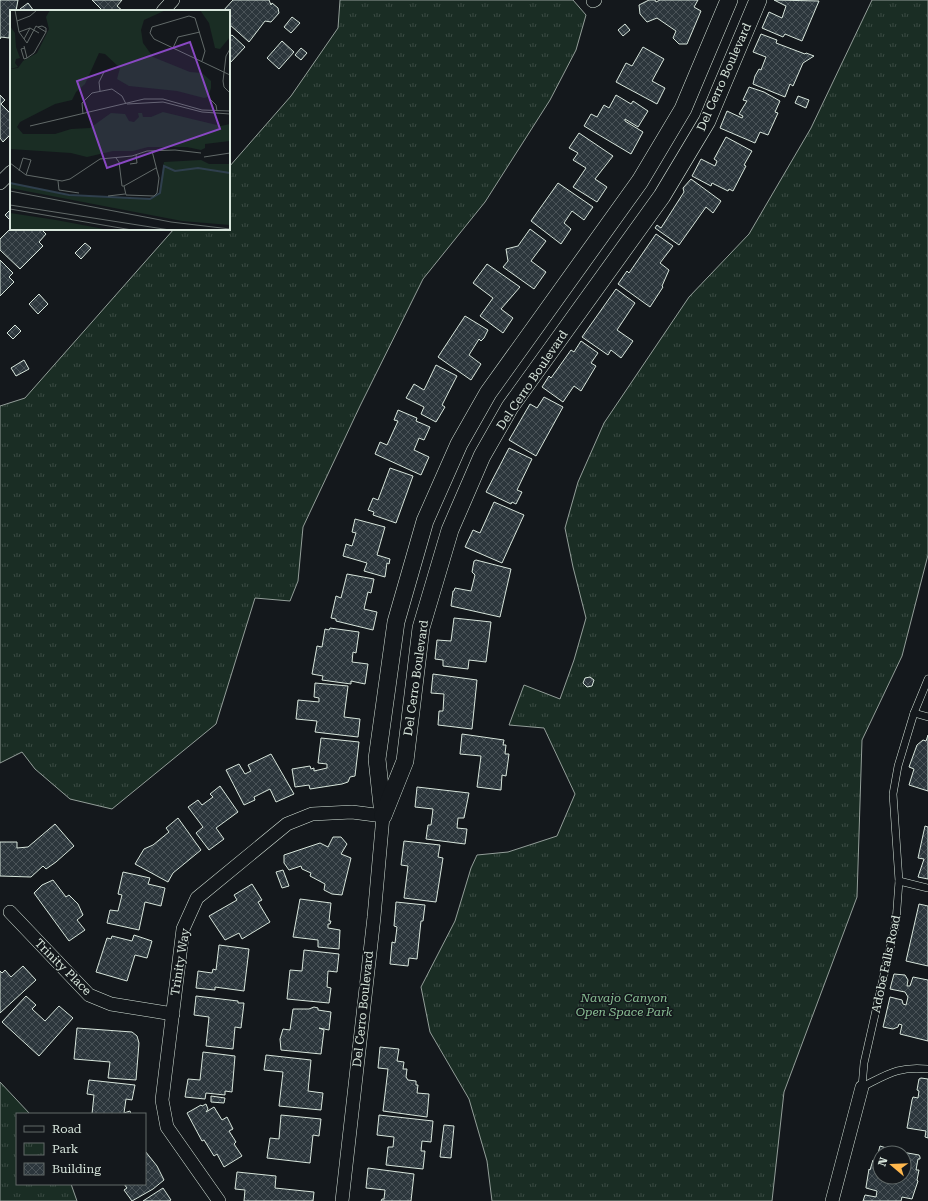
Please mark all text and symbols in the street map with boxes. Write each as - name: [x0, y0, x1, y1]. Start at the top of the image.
- inset map: [10, 10, 230, 230]
- street label: Del Cerro Boulevard: [694, 21, 754, 133]
- street label: Del Cerro Boulevard: [494, 327, 571, 432]
- street label: Del Cerro Boulevard: [401, 619, 431, 737]
- street label: Adobe Falls Road: [869, 914, 903, 1014]
- street label: Trinity Way: [168, 926, 192, 997]
- street label: Trinity Place: [32, 936, 94, 998]
- street label: Del Cerro Boulevard: [350, 950, 376, 1068]
- park label: Navajo Canyon Open Space Park: [576, 991, 673, 1019]
- legend: [16, 1113, 146, 1185]
- text: Road: [52, 1122, 82, 1136]
- text: Park: [52, 1142, 79, 1156]
- north arrow: [872, 1145, 912, 1185]
- text: N: [875, 1155, 891, 1168]
- text: Building: [52, 1162, 101, 1176]

